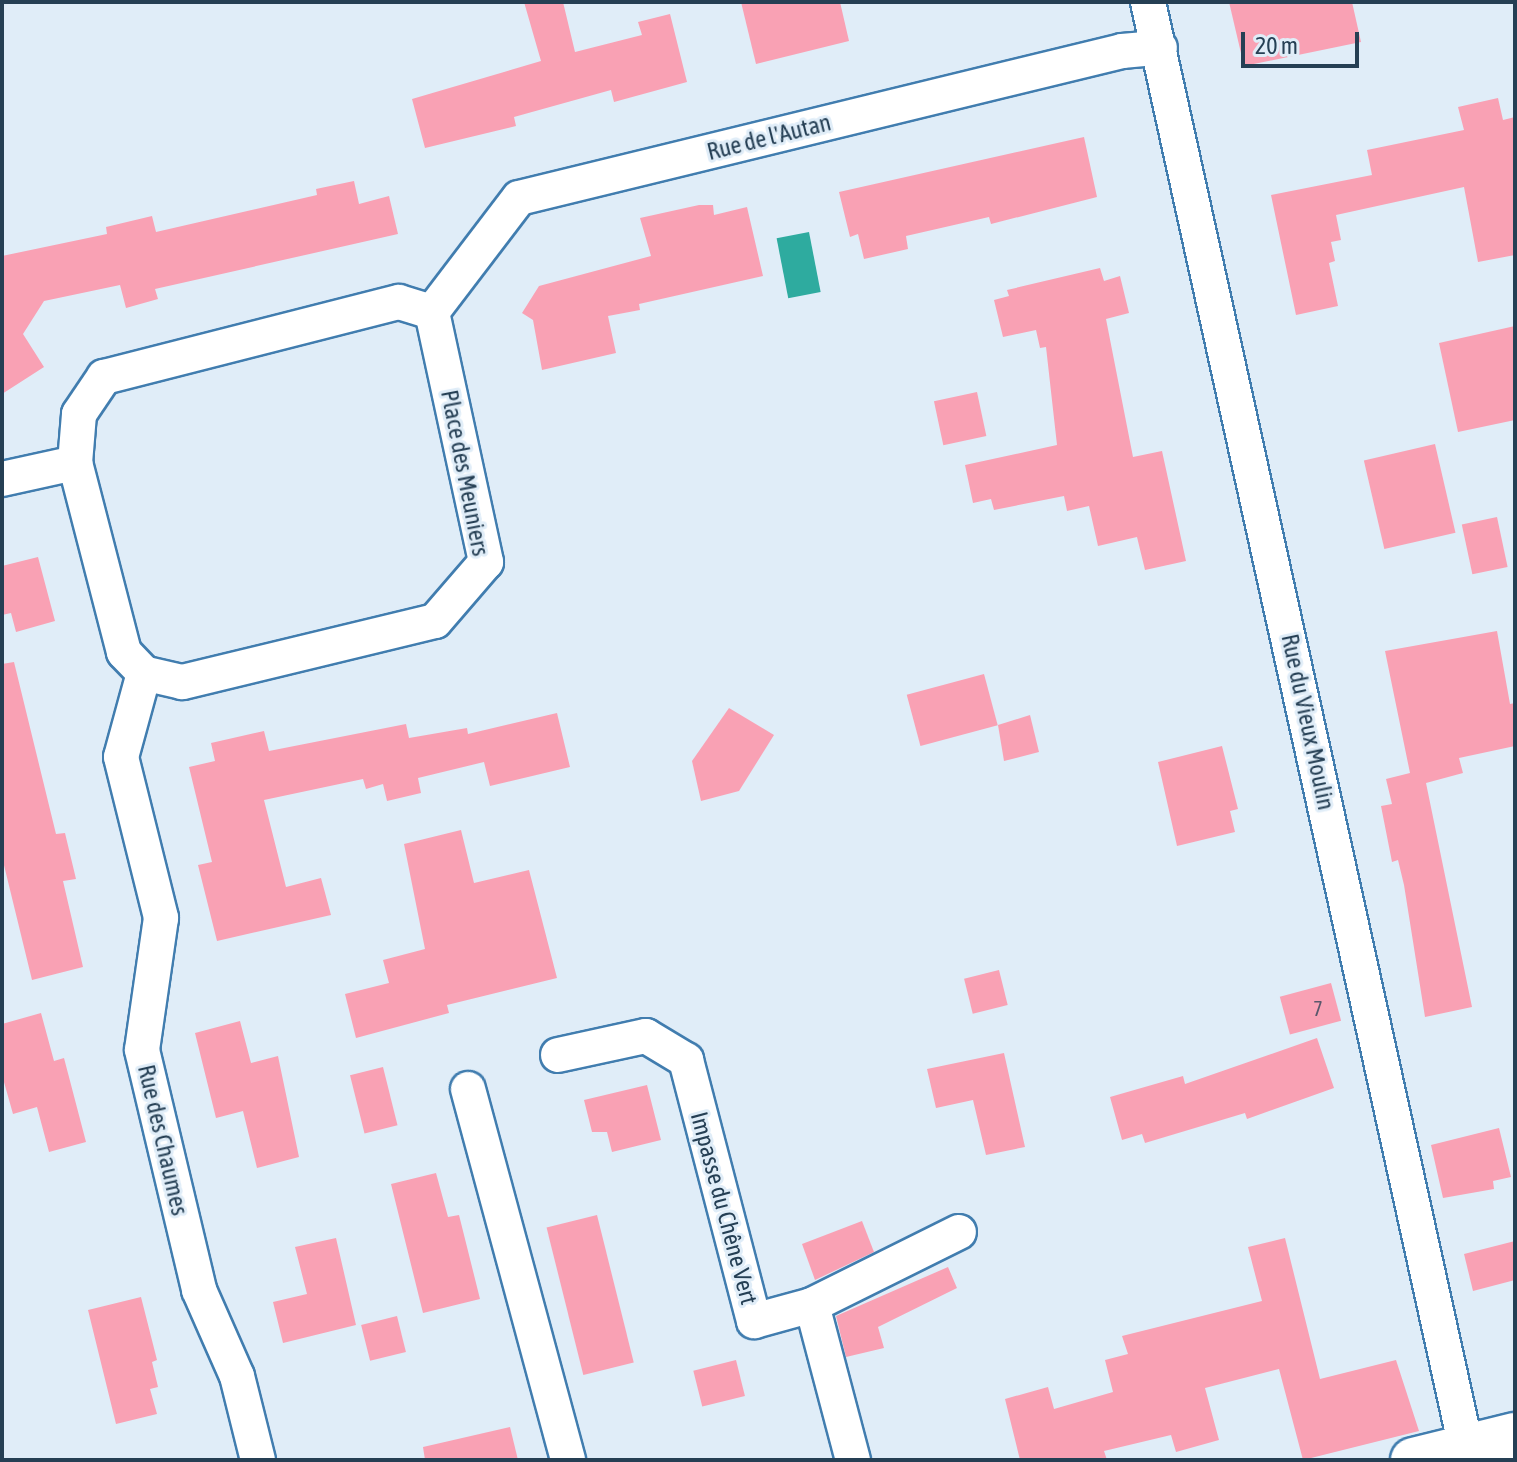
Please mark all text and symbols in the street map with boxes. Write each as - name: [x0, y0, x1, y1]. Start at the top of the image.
- scale bar: [1245, 16, 1363, 66]
- text: 20 m: [1255, 32, 1298, 59]
- street label: Rue de l'Autan: [704, 108, 834, 166]
- street label: Place des Meuniers: [435, 388, 495, 558]
- street label: Rue du Vieux Moulin: [1275, 631, 1341, 813]
- house number: 7: [1313, 996, 1323, 1020]
- street label: Rue des Chaumes: [132, 1062, 194, 1218]
- street label: Impasse du Chêne Vert: [684, 1109, 764, 1307]

